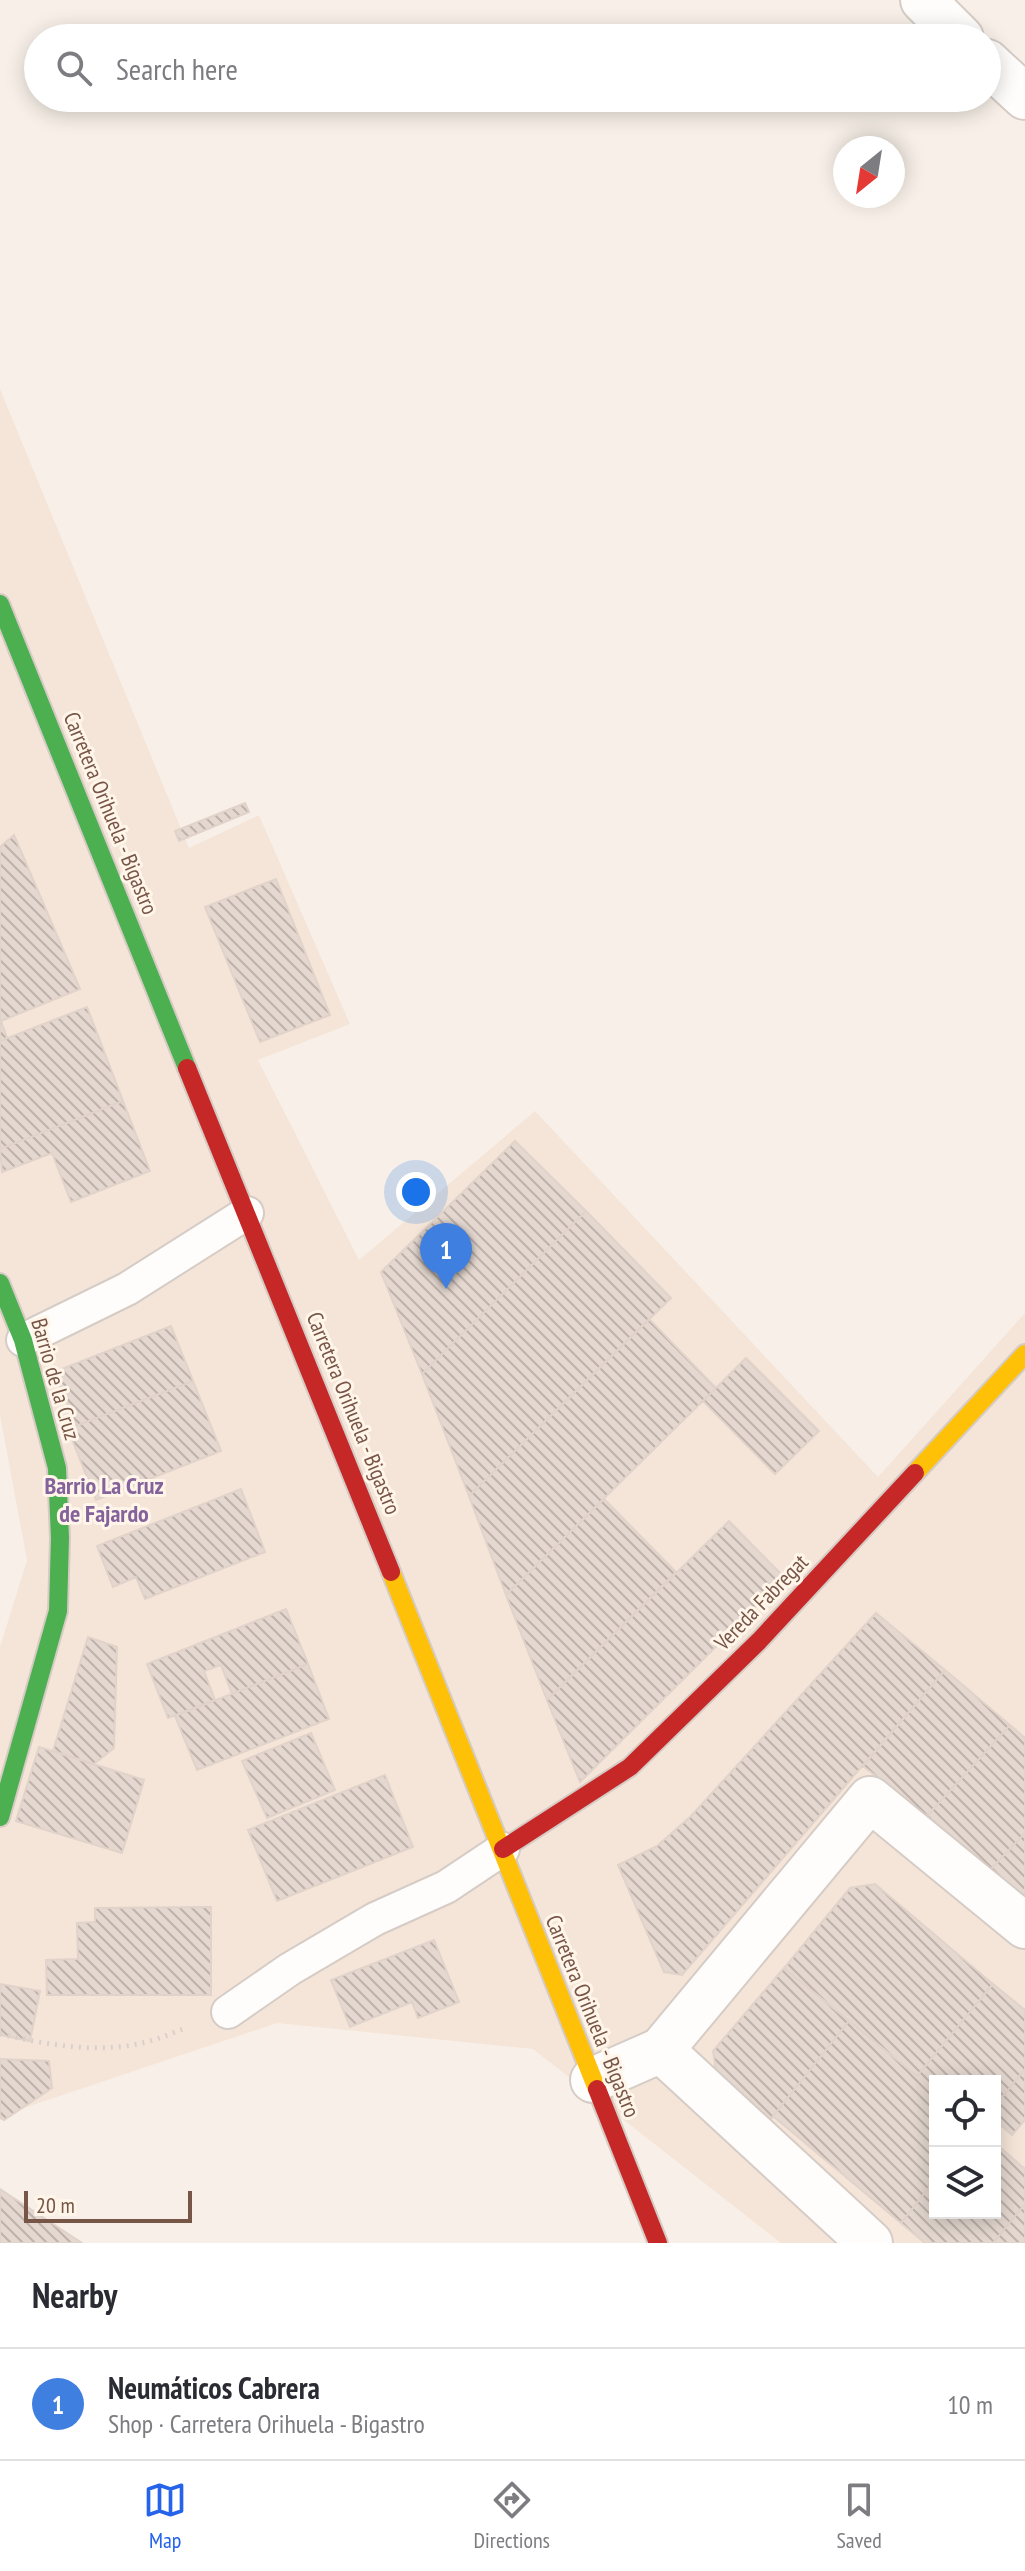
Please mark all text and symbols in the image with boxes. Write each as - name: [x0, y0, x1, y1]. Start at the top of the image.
- search box: [24, 24, 1001, 112]
- icon: search: [52, 46, 96, 90]
- text: Search here: [116, 49, 238, 88]
- north arrow: [833, 136, 905, 208]
- street label: Carretera Orihuela - Bigastro: [58, 708, 164, 918]
- your location: [396, 1172, 436, 1212]
- pin: 1: [420, 1223, 472, 1289]
- street label: Carretera Orihuela - Bigastro: [301, 1308, 407, 1518]
- street label: Barrio de la Cruz: [25, 1315, 87, 1443]
- district label: Barrio La Cruz de Fajardo: [44, 1470, 164, 1529]
- street label: Vereda Fabregat: [708, 1548, 814, 1657]
- street label: Carretera Orihuela - Bigastro: [540, 1911, 646, 2121]
- map controls: [929, 2075, 1001, 2219]
- button: locate: [929, 2075, 1001, 2147]
- button: layers: [929, 2147, 1001, 2219]
- scale bar: [24, 2187, 192, 2223]
- text: 20 m: [36, 2191, 75, 2219]
- text: Nearby: [32, 2273, 117, 2317]
- text: Neumáticos Cabrera: [108, 2368, 320, 2407]
- text: 1: [52, 2388, 64, 2421]
- text: 10 m: [947, 2388, 993, 2421]
- text: Shop · Carretera Orihuela - Bigastro: [108, 2407, 425, 2440]
- tab: Map: [143, 2478, 187, 2554]
- tab: Directions: [474, 2478, 550, 2554]
- tab: Saved: [836, 2478, 882, 2554]

